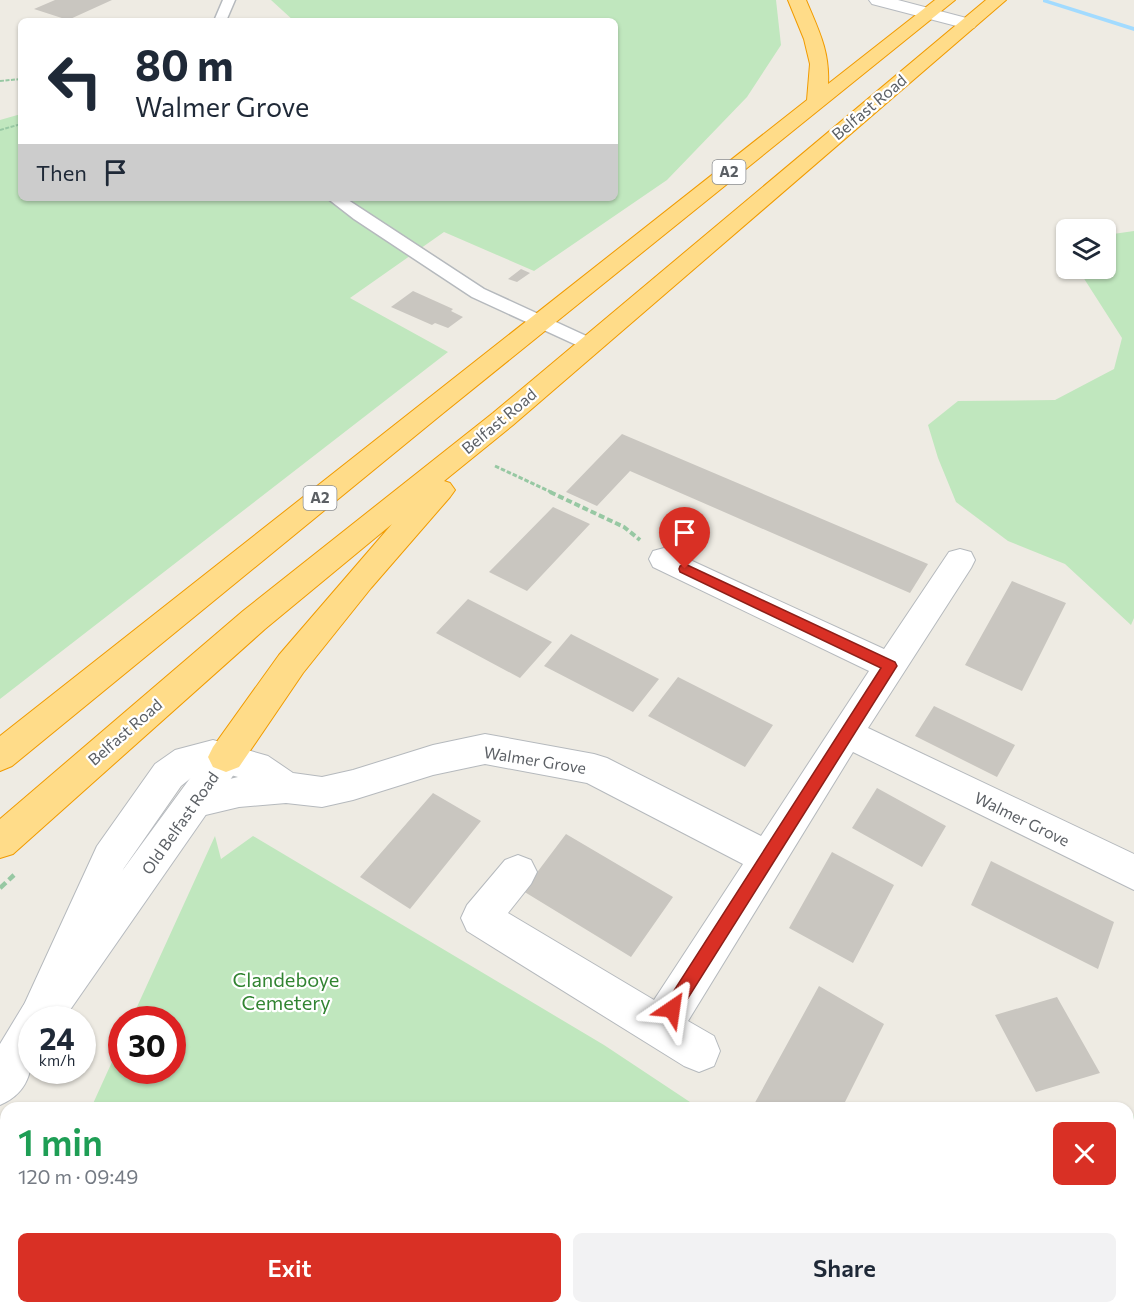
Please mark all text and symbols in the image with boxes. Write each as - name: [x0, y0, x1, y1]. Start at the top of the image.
- text: 80 m: [135, 38, 234, 90]
- icon: left: [36, 42, 114, 120]
- street label: Belfast Road: [827, 70, 910, 143]
- text: Walmer Grove: [135, 90, 309, 123]
- icon: arrive: [99, 156, 132, 189]
- text: Then: [36, 159, 87, 186]
- road number: A2: [712, 160, 746, 184]
- map controls: [1056, 219, 1116, 279]
- button: layers: [1056, 219, 1116, 279]
- street label: Belfast Road: [457, 384, 540, 457]
- road number: A2: [304, 486, 336, 510]
- pin: [659, 507, 710, 569]
- icon: arrive: [668, 516, 701, 549]
- street label: Belfast Road: [84, 694, 165, 769]
- street label: Walmer Grove: [483, 742, 588, 777]
- street label: Old Belfast Road: [137, 768, 222, 878]
- street label: Walmer Grove: [972, 787, 1073, 850]
- park label: Clandeboye Cemetery: [233, 967, 339, 1014]
- position arrow: [640, 977, 704, 1041]
- speed limit sign: 30: [108, 1006, 186, 1084]
- text: 24: [39, 1019, 75, 1056]
- text: km/h: [39, 1051, 75, 1069]
- text: 1 min: [18, 1119, 103, 1163]
- button: close: [1053, 1122, 1116, 1185]
- text: 120 m · 09:49: [18, 1164, 138, 1188]
- button: Exit: [18, 1233, 561, 1302]
- button: Share: [573, 1233, 1116, 1302]

